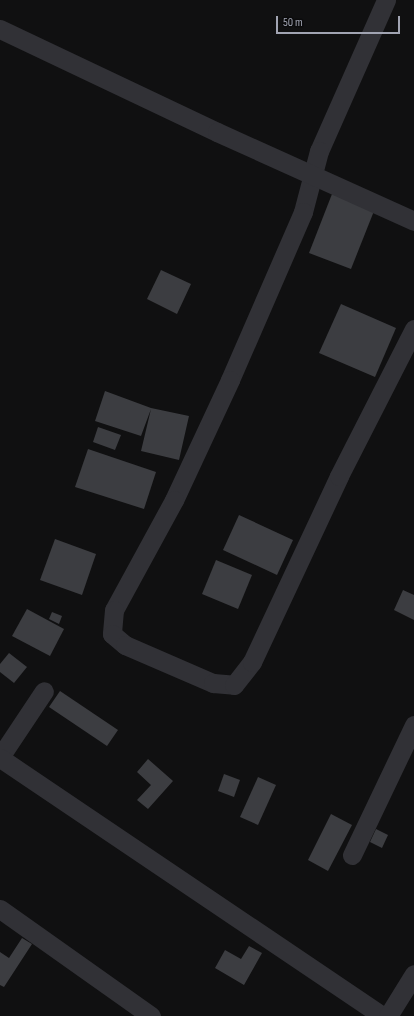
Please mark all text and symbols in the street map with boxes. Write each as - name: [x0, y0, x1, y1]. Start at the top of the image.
- scale bar: [278, 8, 402, 34]
- text: 50 m: [283, 15, 303, 30]

